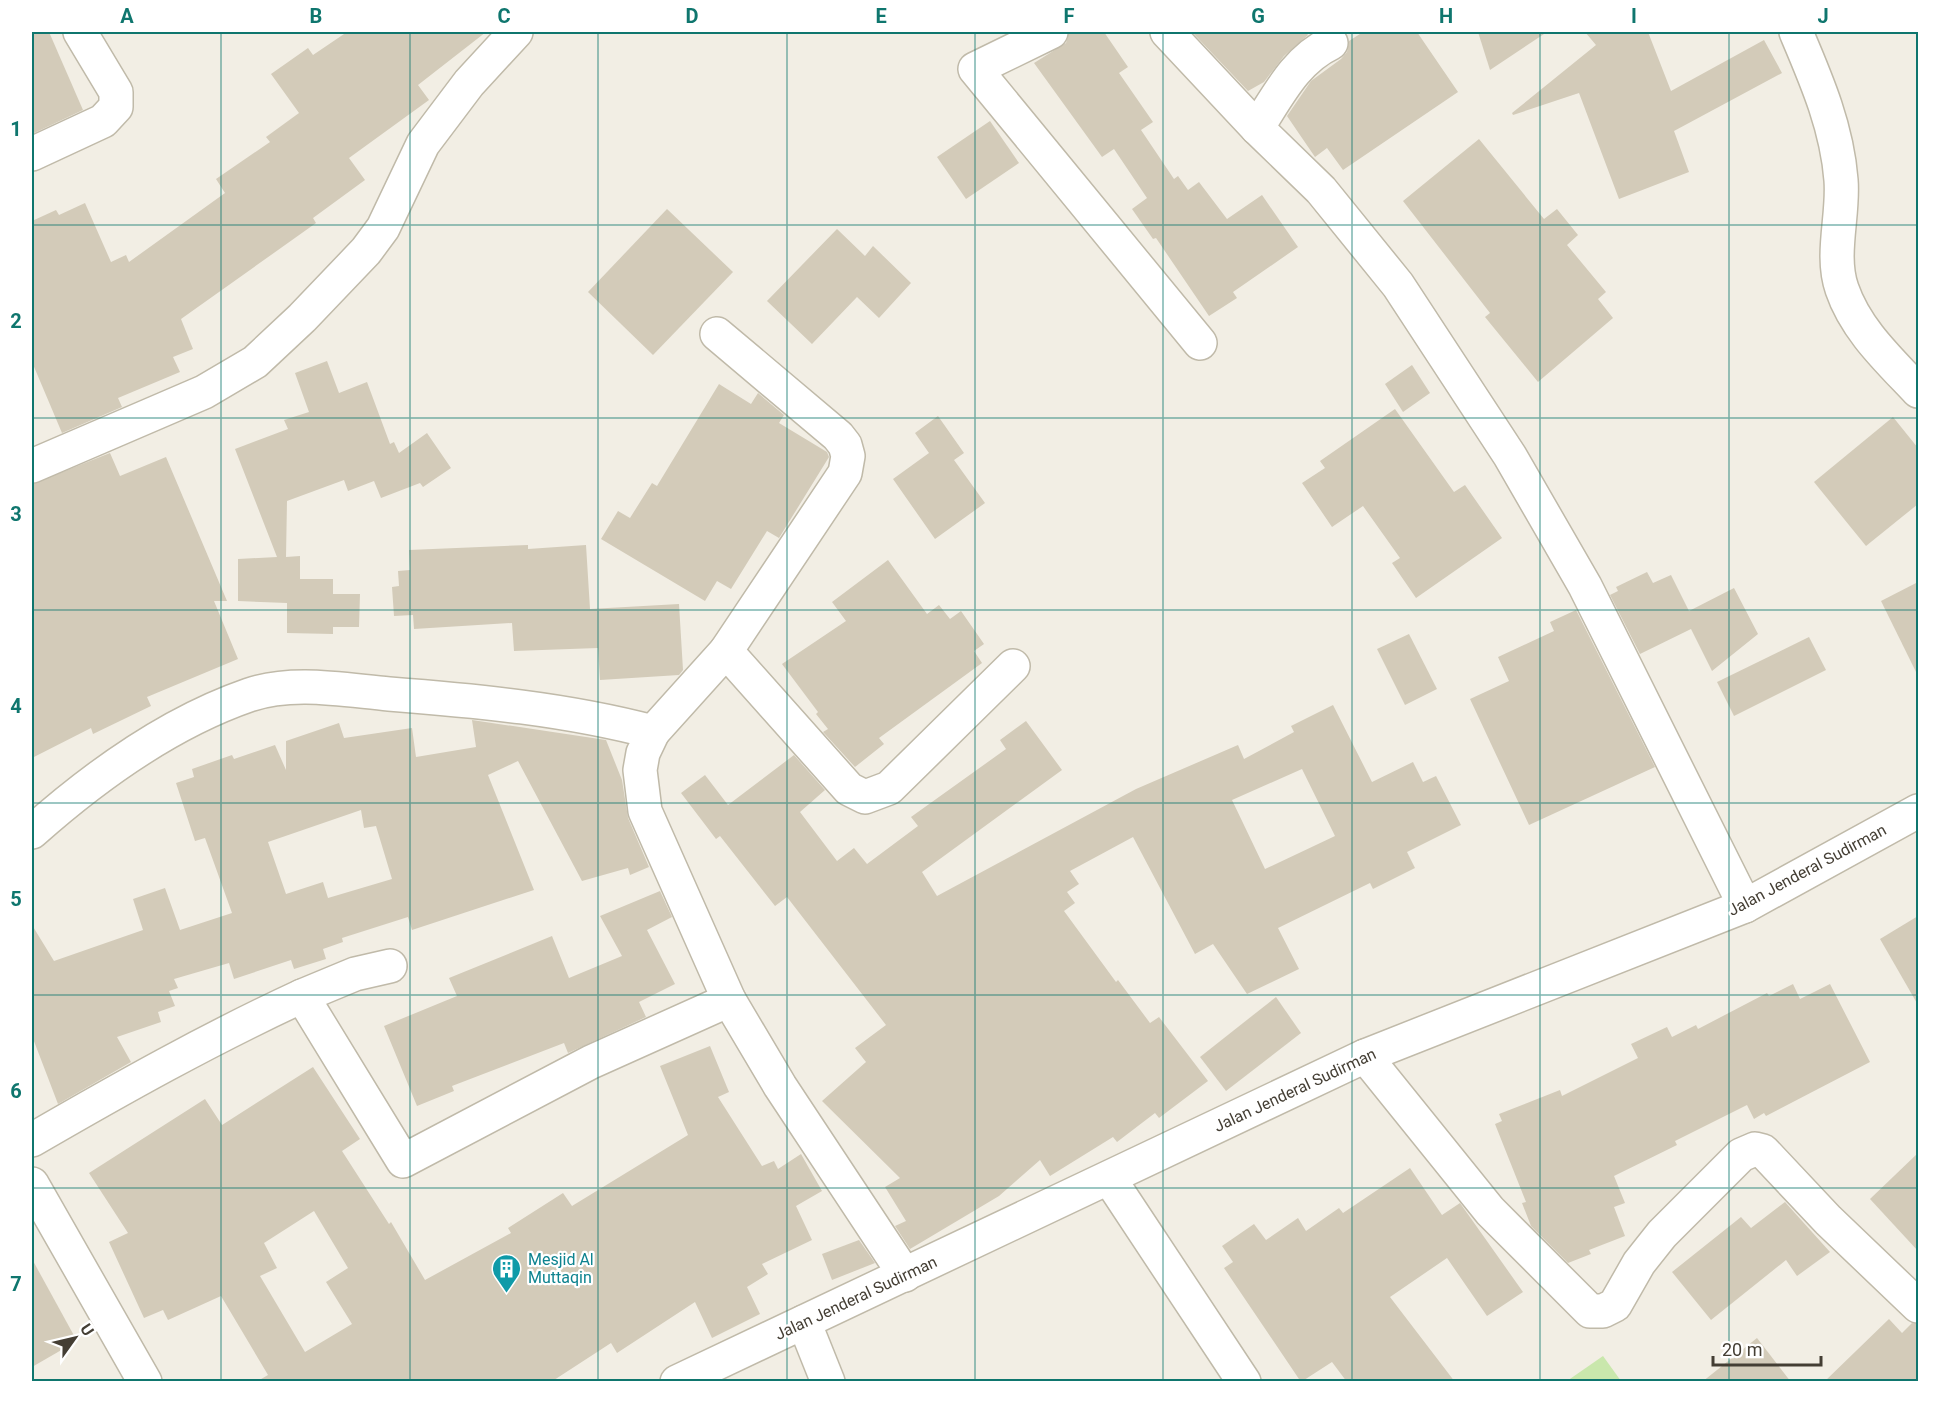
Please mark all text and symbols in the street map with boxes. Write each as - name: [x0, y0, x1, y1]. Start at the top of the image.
- text: A: [120, 4, 134, 28]
- text: B: [310, 4, 322, 28]
- text: C: [497, 4, 511, 28]
- text: D: [686, 4, 699, 28]
- text: E: [875, 4, 887, 28]
- text: F: [1064, 4, 1075, 28]
- text: G: [1251, 4, 1265, 28]
- text: H: [1439, 4, 1453, 28]
- text: I: [1631, 4, 1637, 28]
- text: J: [1817, 4, 1829, 28]
- text: 1: [10, 117, 22, 141]
- text: 2: [10, 309, 22, 333]
- text: 3: [10, 502, 22, 526]
- text: 4: [10, 694, 22, 718]
- street label: Jalan Jenderal Sudirman: [1725, 820, 1889, 920]
- text: 5: [10, 887, 22, 911]
- street label: Jalan Jenderal Sudirman: [1211, 1044, 1379, 1136]
- text: 6: [10, 1079, 22, 1103]
- place label: Mesjid Al Muttaqin: [528, 1250, 594, 1287]
- building icon: Mesjid Al Muttaqin: [491, 1252, 523, 1294]
- street label: Jalan Jenderal Sudirman: [772, 1252, 940, 1344]
- text: 7: [10, 1272, 22, 1296]
- north arrow: [45, 1308, 105, 1368]
- text: U: [76, 1320, 98, 1340]
- scale bar: [1713, 1329, 1821, 1367]
- text: 20 m: [1722, 1339, 1762, 1360]

